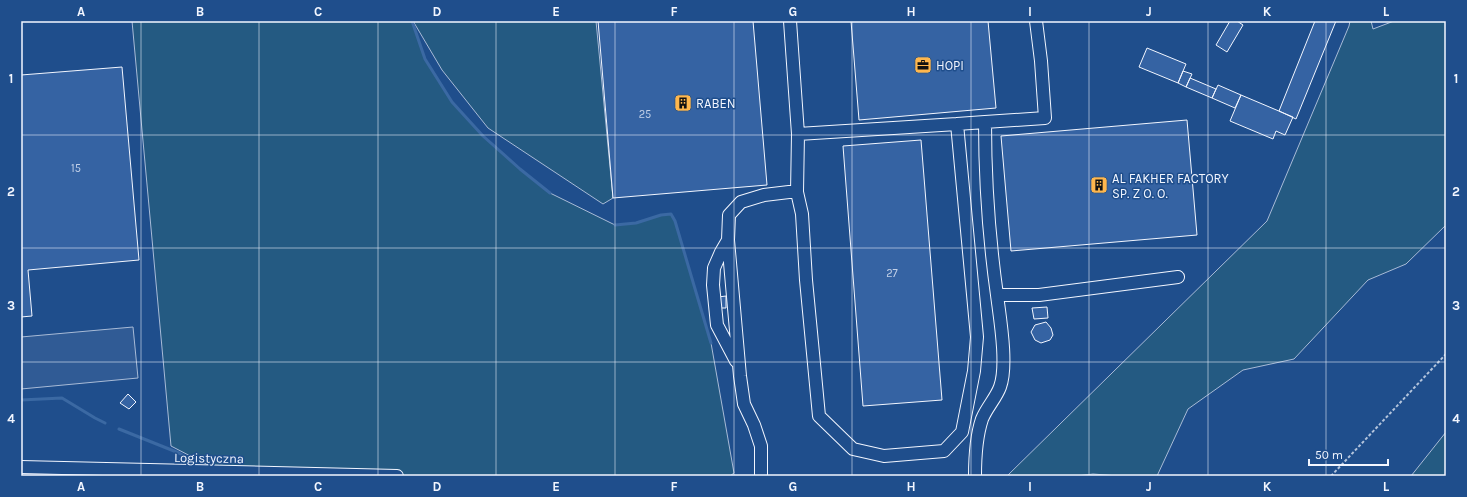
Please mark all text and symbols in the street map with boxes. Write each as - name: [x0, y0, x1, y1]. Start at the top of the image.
- text: A: [77, 4, 85, 19]
- text: B: [196, 4, 204, 19]
- text: C: [314, 4, 322, 19]
- text: D: [433, 4, 442, 19]
- text: E: [552, 4, 560, 19]
- text: F: [670, 4, 678, 19]
- text: G: [789, 4, 797, 19]
- text: H: [906, 4, 916, 19]
- text: I: [1028, 4, 1032, 19]
- text: J: [1146, 4, 1152, 19]
- text: K: [1263, 4, 1272, 19]
- text: L: [1383, 4, 1390, 19]
- office icon: HOPI: [913, 55, 933, 75]
- place label: HOPI: [936, 58, 964, 73]
- text: 1: [9, 71, 13, 86]
- text: 1: [1454, 71, 1458, 86]
- building icon: RABEN: [673, 93, 693, 113]
- place label: RABEN: [696, 96, 736, 111]
- house number: 25: [639, 108, 651, 121]
- house number: 15: [71, 162, 81, 175]
- place label: AL FAKHER FACTORY SP. Z O. O.: [1112, 171, 1229, 201]
- building icon: AL FAKHER FACTORY SP. Z O. O.: [1089, 175, 1109, 195]
- text: 2: [7, 184, 15, 199]
- text: 2: [1452, 184, 1460, 199]
- house number: 27: [886, 267, 898, 280]
- text: 3: [7, 298, 15, 313]
- text: 3: [1452, 298, 1460, 313]
- text: 4: [7, 411, 15, 426]
- text: 4: [1452, 411, 1460, 426]
- scale bar: [1309, 441, 1388, 467]
- text: 50 m: [1315, 448, 1343, 462]
- street label: Logistyczna: [174, 450, 244, 466]
- text: A: [77, 479, 85, 494]
- text: B: [196, 479, 204, 494]
- text: C: [314, 479, 322, 494]
- text: D: [433, 479, 442, 494]
- text: E: [552, 479, 560, 494]
- text: F: [670, 479, 678, 494]
- text: G: [789, 479, 797, 494]
- text: H: [906, 479, 916, 494]
- text: I: [1028, 479, 1032, 494]
- text: J: [1146, 479, 1152, 494]
- text: K: [1263, 479, 1272, 494]
- text: L: [1383, 479, 1390, 494]

